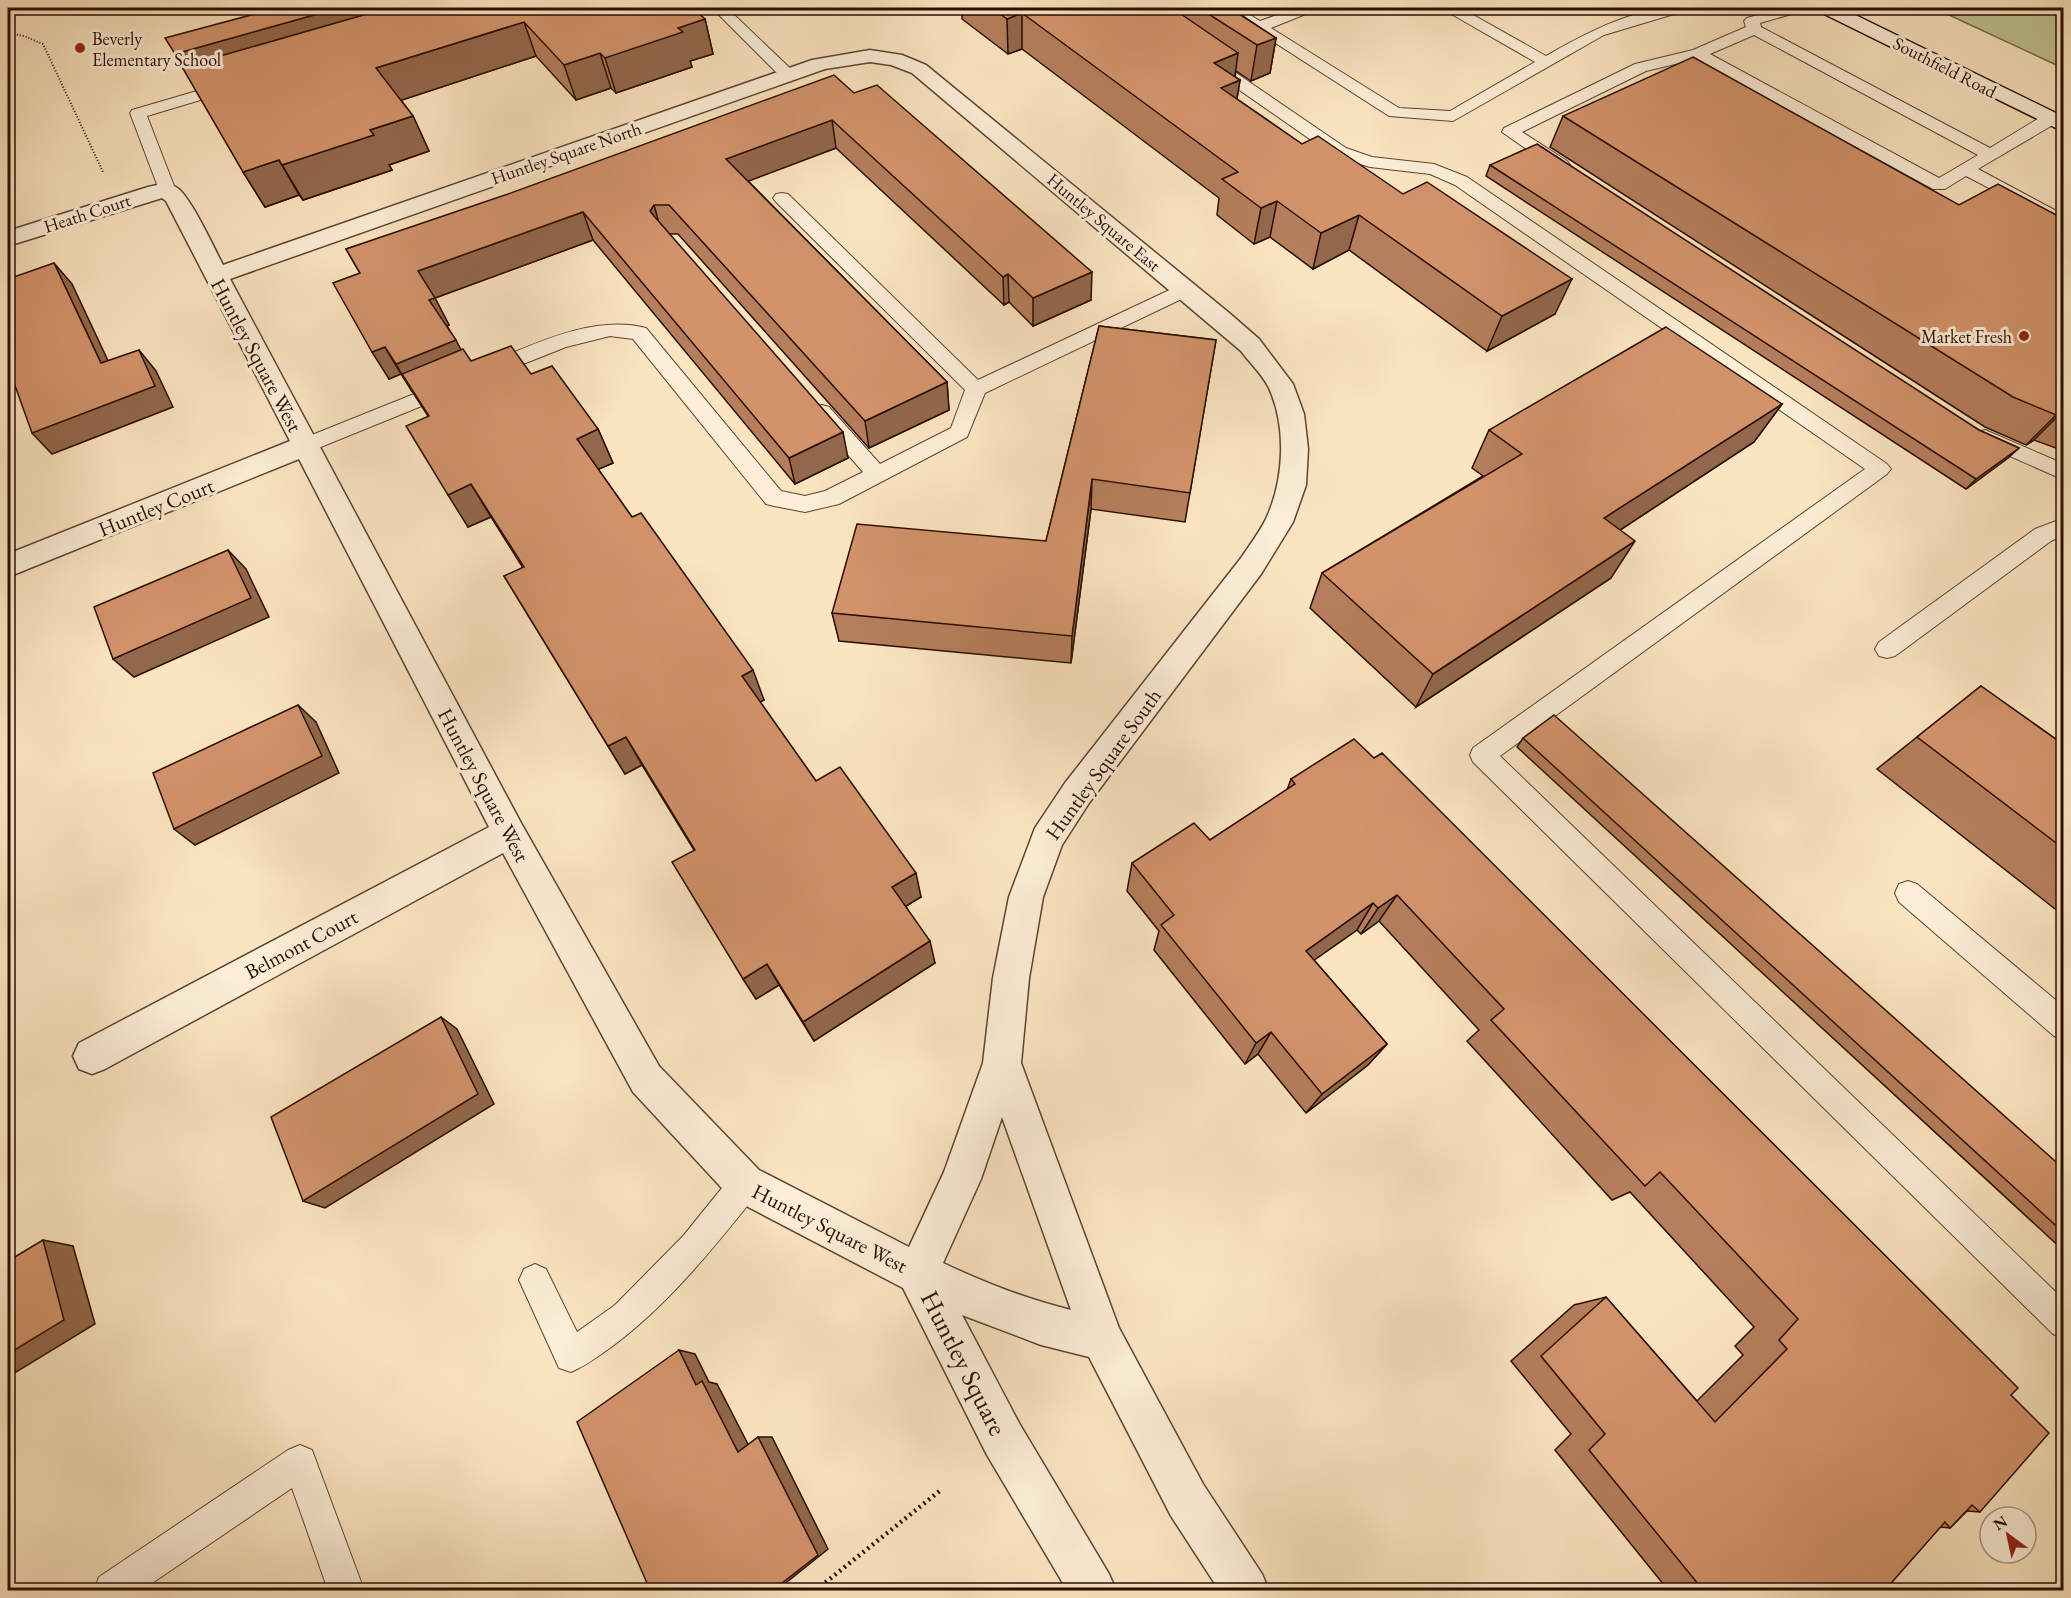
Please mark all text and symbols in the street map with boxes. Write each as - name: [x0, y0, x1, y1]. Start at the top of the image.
- place label: Beverly Elementary School: [92, 27, 221, 71]
- street label: Southfield Road: [1890, 31, 2001, 103]
- marker: Beverly Elementary School: [73, 41, 87, 55]
- street label: Huntley Square North: [488, 117, 644, 189]
- street label: Huntley Square East: [1042, 168, 1166, 276]
- street label: Heath Court: [41, 188, 134, 238]
- street label: Huntley Square West: [205, 273, 309, 437]
- place label: Market Fresh: [1921, 325, 2012, 348]
- marker: Market Fresh: [2017, 329, 2031, 343]
- street label: Huntley Court: [94, 471, 218, 542]
- street label: Huntley Square South: [1039, 683, 1167, 845]
- street label: Huntley Square West: [432, 703, 536, 867]
- street label: Belmont Court: [240, 903, 363, 985]
- street label: Huntley Square West: [748, 1177, 913, 1279]
- street label: Huntley Square: [913, 1285, 1015, 1441]
- north arrow: [1978, 1505, 2038, 1565]
- text: N: [1989, 1510, 2011, 1535]

